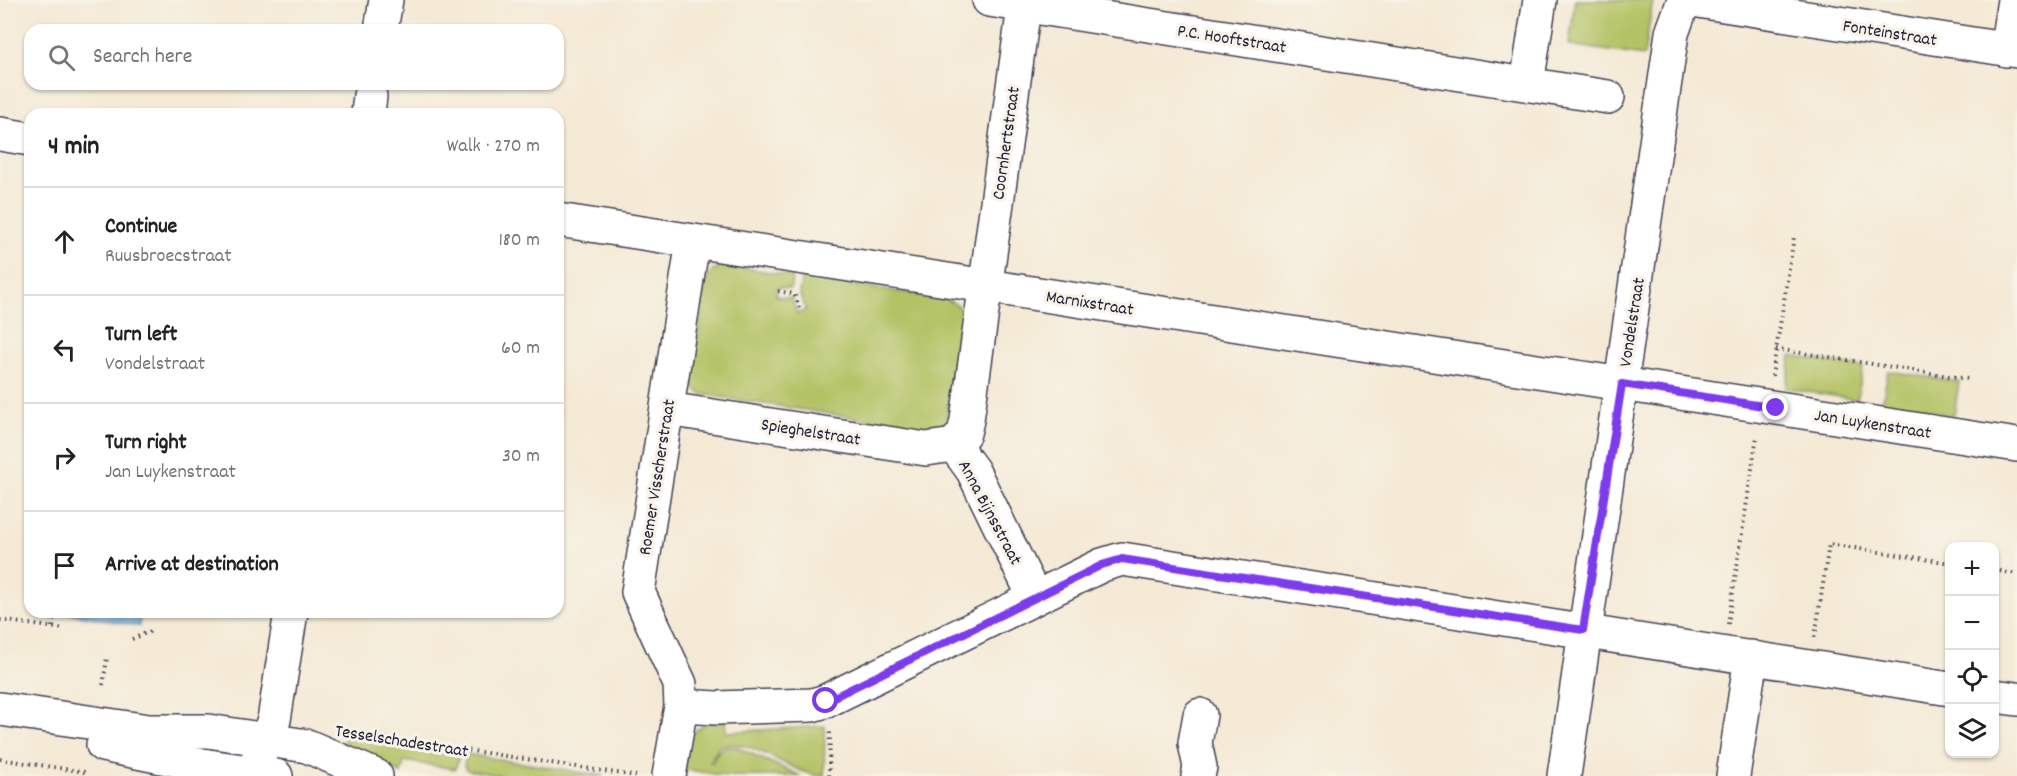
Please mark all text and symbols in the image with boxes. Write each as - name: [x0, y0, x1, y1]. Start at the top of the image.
- street label: Fonteinstraat: [1841, 15, 1939, 54]
- street label: P.C. Hooftstraat: [1175, 20, 1288, 61]
- search box: [24, 24, 564, 90]
- icon: search: [45, 41, 78, 74]
- text: Search here: [93, 42, 192, 73]
- street label: Coornhertstraat: [987, 85, 1028, 201]
- text: 4 min: [48, 129, 99, 166]
- text: Walk · 270 m: [447, 133, 540, 161]
- text: Continue: [105, 212, 177, 243]
- icon: ahead: [48, 225, 81, 258]
- text: 180 m: [498, 227, 540, 255]
- text: Ruusbroecstraat: [105, 243, 232, 271]
- street label: Vondelstraat: [1614, 276, 1653, 369]
- street label: Marnixstraat: [1044, 285, 1136, 324]
- text: Turn left: [105, 320, 177, 351]
- icon: left: [48, 333, 81, 366]
- text: 60 m: [501, 335, 540, 363]
- text: Vondelstraat: [105, 351, 205, 379]
- route end: [1762, 394, 1788, 420]
- street label: Roemer Visscherstraat: [634, 397, 683, 557]
- street label: Jan Luykenstraat: [1812, 404, 1933, 447]
- street label: Spieghelstraat: [759, 413, 862, 454]
- text: Turn right: [105, 428, 187, 459]
- icon: right: [48, 441, 81, 474]
- text: 30 m: [502, 443, 540, 471]
- street label: Anna Bijnsstraat: [951, 456, 1027, 571]
- text: Jan Luykenstraat: [105, 459, 236, 487]
- map controls: [1945, 542, 1999, 758]
- button: +: [1945, 542, 1999, 596]
- icon: arrive: [48, 549, 81, 582]
- text: Arrive at destination: [105, 550, 279, 581]
- button: −: [1945, 596, 1999, 650]
- button: locate: [1945, 650, 1999, 704]
- route start: [812, 687, 838, 713]
- button: layers: [1945, 704, 1999, 758]
- street label: Tesselschadestraat: [333, 720, 470, 765]

